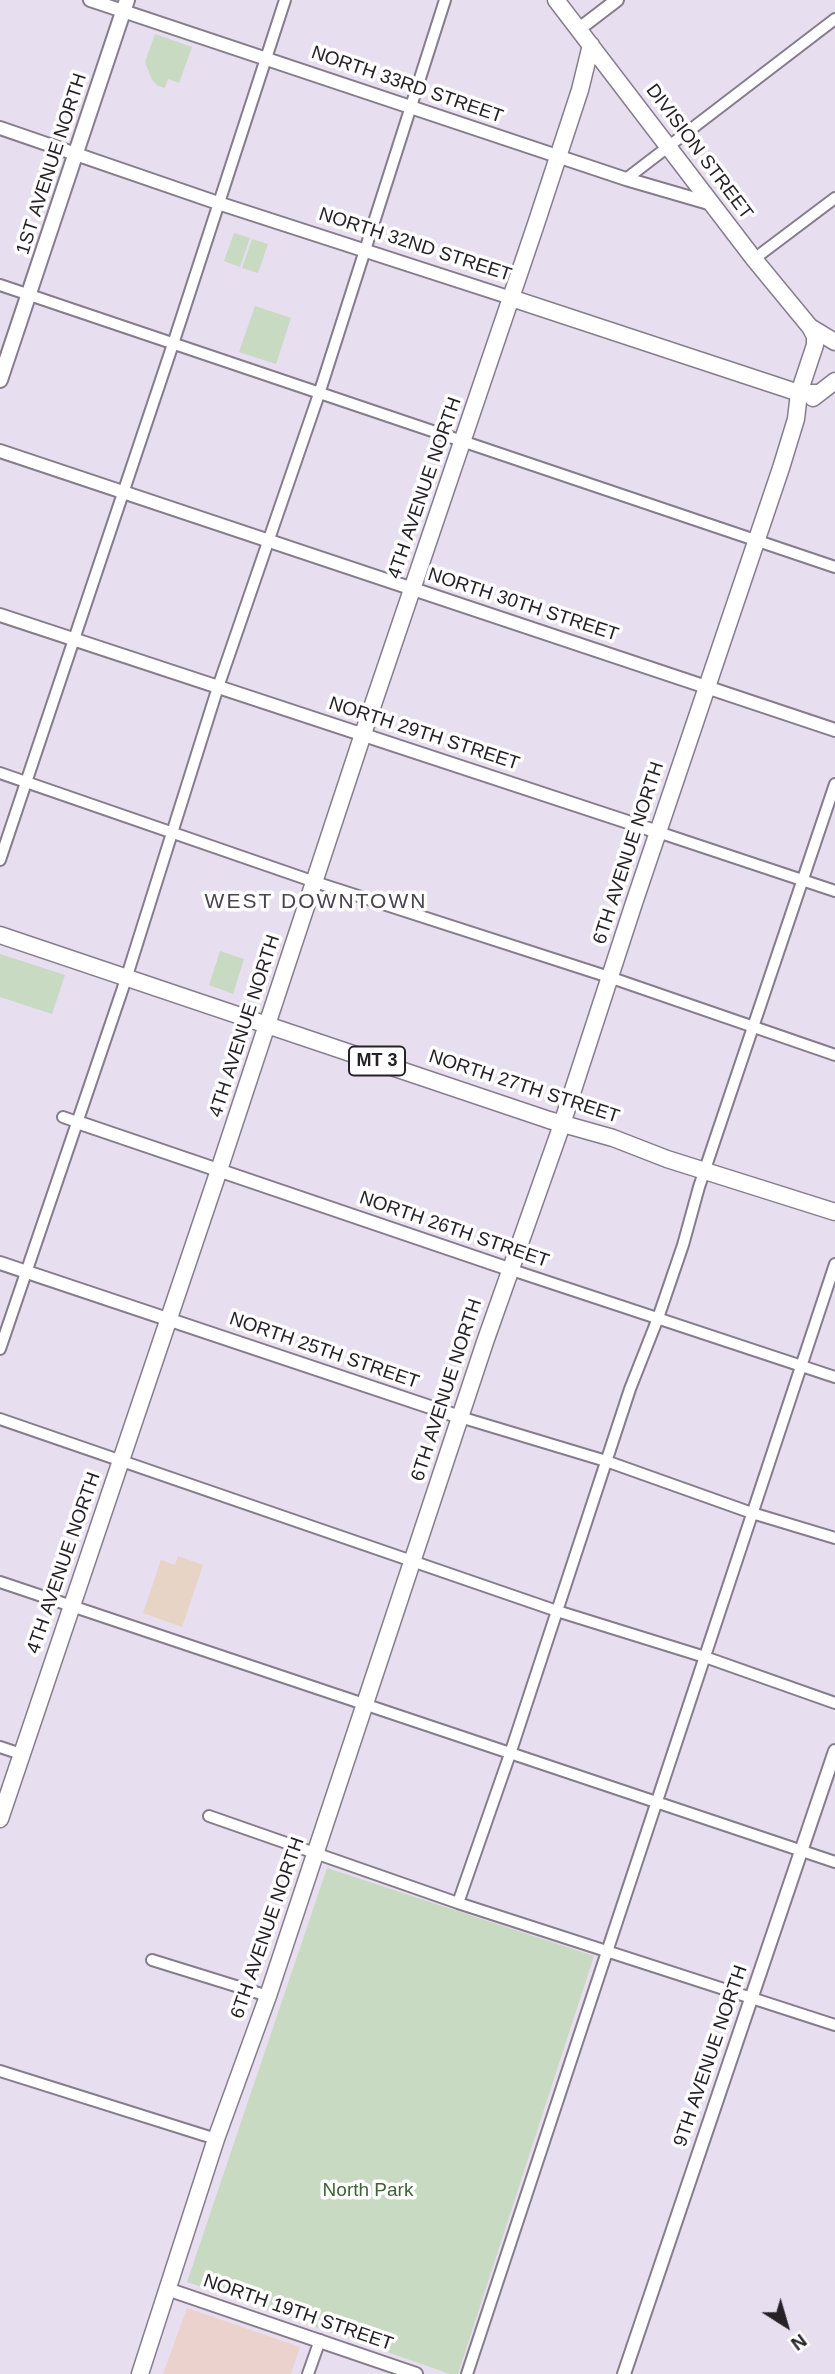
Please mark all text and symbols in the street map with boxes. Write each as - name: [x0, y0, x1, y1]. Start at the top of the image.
- street label: NORTH 33RD STREET: [308, 41, 506, 129]
- street label: 1ST AVENUE NORTH: [12, 70, 92, 258]
- street label: DIVISION STREET: [641, 80, 757, 224]
- street label: NORTH 32ND STREET: [316, 203, 514, 287]
- street label: 4TH AVENUE NORTH: [383, 394, 467, 582]
- street label: NORTH 30TH STREET: [425, 563, 621, 647]
- street label: NORTH 29TH STREET: [326, 692, 522, 776]
- street label: 6TH AVENUE NORTH: [589, 759, 669, 947]
- district label: WEST DOWNTOWN: [206, 889, 426, 915]
- street label: 4TH AVENUE NORTH: [205, 932, 285, 1120]
- street label: NORTH 27TH STREET: [426, 1045, 622, 1129]
- road number: MT 3: [349, 1046, 405, 1076]
- street label: NORTH 26TH STREET: [356, 1187, 552, 1273]
- street label: 6TH AVENUE NORTH: [407, 1296, 487, 1484]
- street label: NORTH 25TH STREET: [226, 1308, 422, 1394]
- street label: 4TH AVENUE NORTH: [22, 1469, 106, 1657]
- street label: 6TH AVENUE NORTH: [226, 1834, 310, 2022]
- street label: 9TH AVENUE NORTH: [669, 1962, 753, 2150]
- park label: North Park: [323, 2180, 413, 2202]
- street label: NORTH 19TH STREET: [200, 2270, 396, 2356]
- north arrow: [751, 2290, 821, 2360]
- text: N: [787, 2330, 811, 2355]

